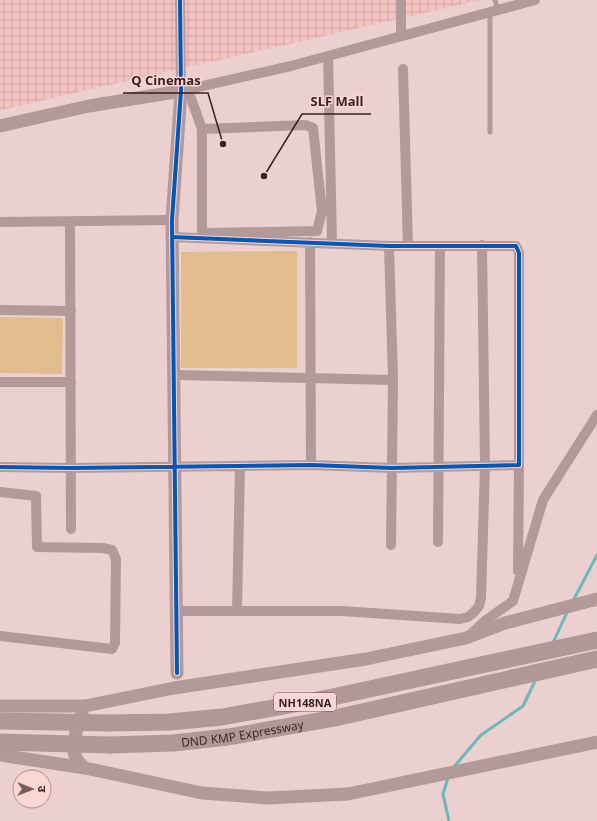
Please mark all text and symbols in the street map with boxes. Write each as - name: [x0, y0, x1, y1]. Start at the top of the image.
- callout: Q Cinemas: [123, 68, 208, 93]
- text: Q Cinemas: [131, 71, 201, 89]
- callout: SLF Mall: [302, 89, 371, 114]
- text: SLF Mall: [310, 92, 364, 110]
- road number: NH148NA: [274, 693, 336, 711]
- street label: DND KMP Expressway: [180, 715, 306, 751]
- north arrow: [12, 769, 52, 809]
- text: उ: [35, 786, 50, 793]

